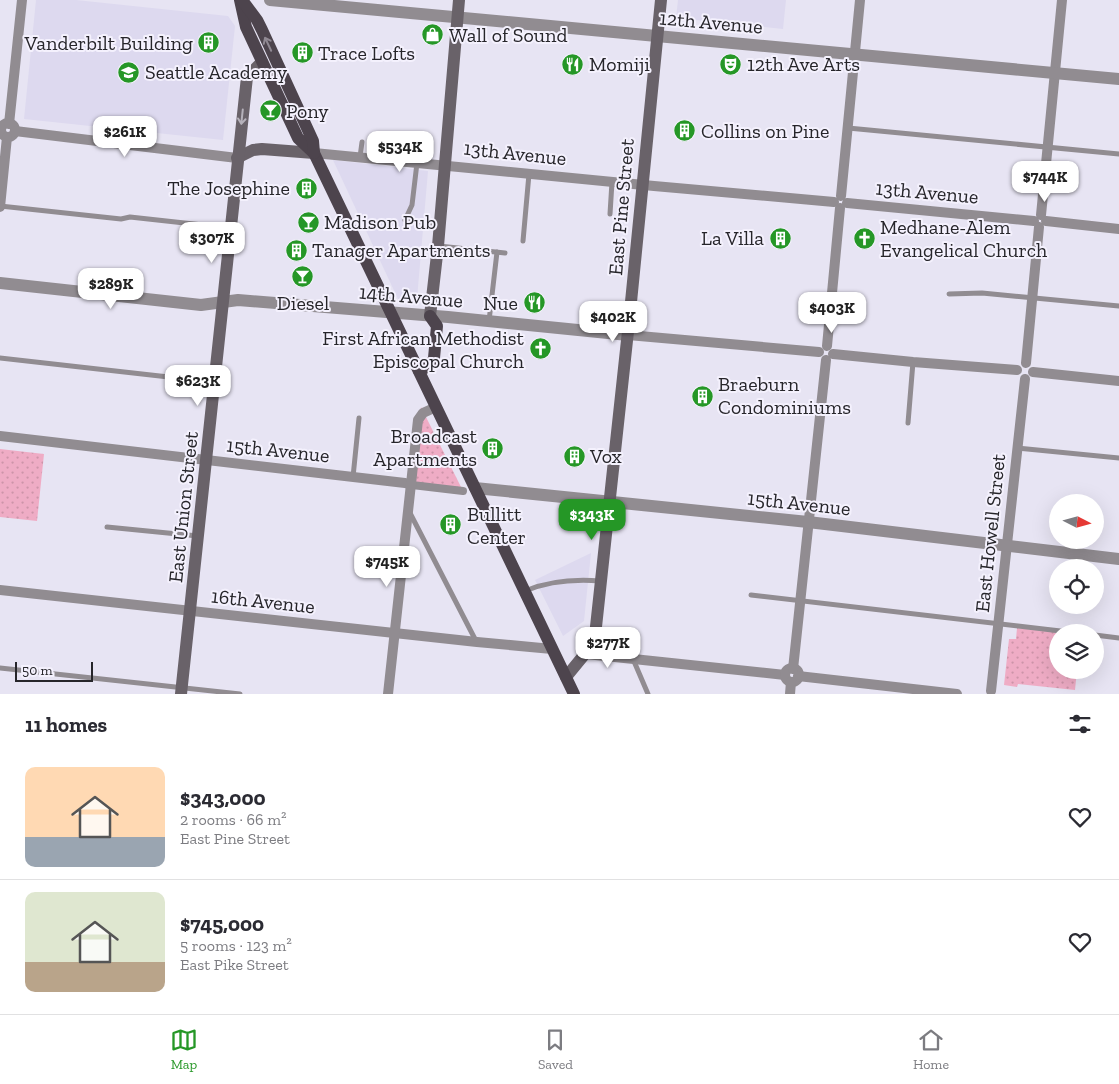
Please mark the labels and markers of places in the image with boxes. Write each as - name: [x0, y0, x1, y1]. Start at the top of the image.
- shop icon: Wall of Sound: [421, 23, 445, 47]
- place label: Wall of Sound: [449, 23, 567, 47]
- place label: Vanderbilt Building: [24, 31, 193, 55]
- building icon: Vanderbilt Building: [197, 31, 221, 55]
- building icon: Trace Lofts: [290, 41, 314, 65]
- place label: Trace Lofts: [318, 41, 415, 65]
- restaurant icon: Momiji: [561, 52, 585, 76]
- place label: Momiji: [589, 52, 650, 76]
- theatre icon: 12th Ave Arts: [719, 52, 743, 76]
- place label: 12th Ave Arts: [747, 52, 860, 76]
- school or university icon: Seattle Academy: [117, 60, 141, 84]
- place label: Seattle Academy: [145, 60, 288, 84]
- bar icon: Pony: [258, 99, 282, 123]
- place label: Pony: [286, 99, 329, 123]
- pin: $261K: [90, 116, 160, 158]
- building icon: Collins on Pine: [673, 119, 697, 143]
- place label: Collins on Pine: [701, 119, 829, 143]
- pin: $534K: [365, 130, 435, 173]
- pin: $744K: [1010, 160, 1080, 203]
- place label: The Josephine: [167, 176, 290, 200]
- building icon: The Josephine: [294, 176, 318, 200]
- bar icon: Madison Pub: [296, 210, 320, 234]
- place label: Madison Pub: [324, 210, 436, 234]
- place label: Medhane-Alem Evangelical Church: [880, 215, 1048, 262]
- pin: $307K: [177, 222, 247, 264]
- place label: La Villa: [701, 226, 764, 250]
- building icon: La Villa: [768, 226, 792, 250]
- church icon: Medhane-Alem Evangelical Church: [852, 226, 876, 250]
- building icon: Tanager Apartments: [284, 238, 308, 262]
- place label: Tanager Apartments: [312, 238, 491, 262]
- bar icon: Diesel: [291, 265, 315, 289]
- pin: $289K: [76, 268, 146, 310]
- place label: Diesel: [277, 291, 329, 315]
- place label: Nue: [483, 291, 518, 315]
- restaurant icon: Nue: [522, 291, 546, 315]
- pin: $403K: [797, 292, 867, 334]
- pin: $402K: [578, 300, 648, 343]
- place label: First African Methodist Episcopal Church: [322, 326, 525, 373]
- church icon: First African Methodist Episcopal Church: [528, 337, 552, 361]
- pin: $623K: [163, 364, 233, 407]
- place label: Braeburn Condominiums: [718, 372, 851, 419]
- building icon: Braeburn Condominiums: [690, 384, 714, 408]
- place label: Broadcast Apartments: [373, 424, 478, 471]
- building icon: Broadcast Apartments: [481, 436, 505, 460]
- building icon: Vox: [562, 444, 586, 468]
- place label: Vox: [589, 444, 622, 468]
- pin: $343K: [557, 498, 627, 541]
- place label: Bullitt Center: [467, 502, 526, 549]
- building icon: Bullitt Center: [439, 513, 463, 537]
- pin: $745K: [352, 546, 422, 588]
- pin: $277K: [573, 626, 643, 669]

